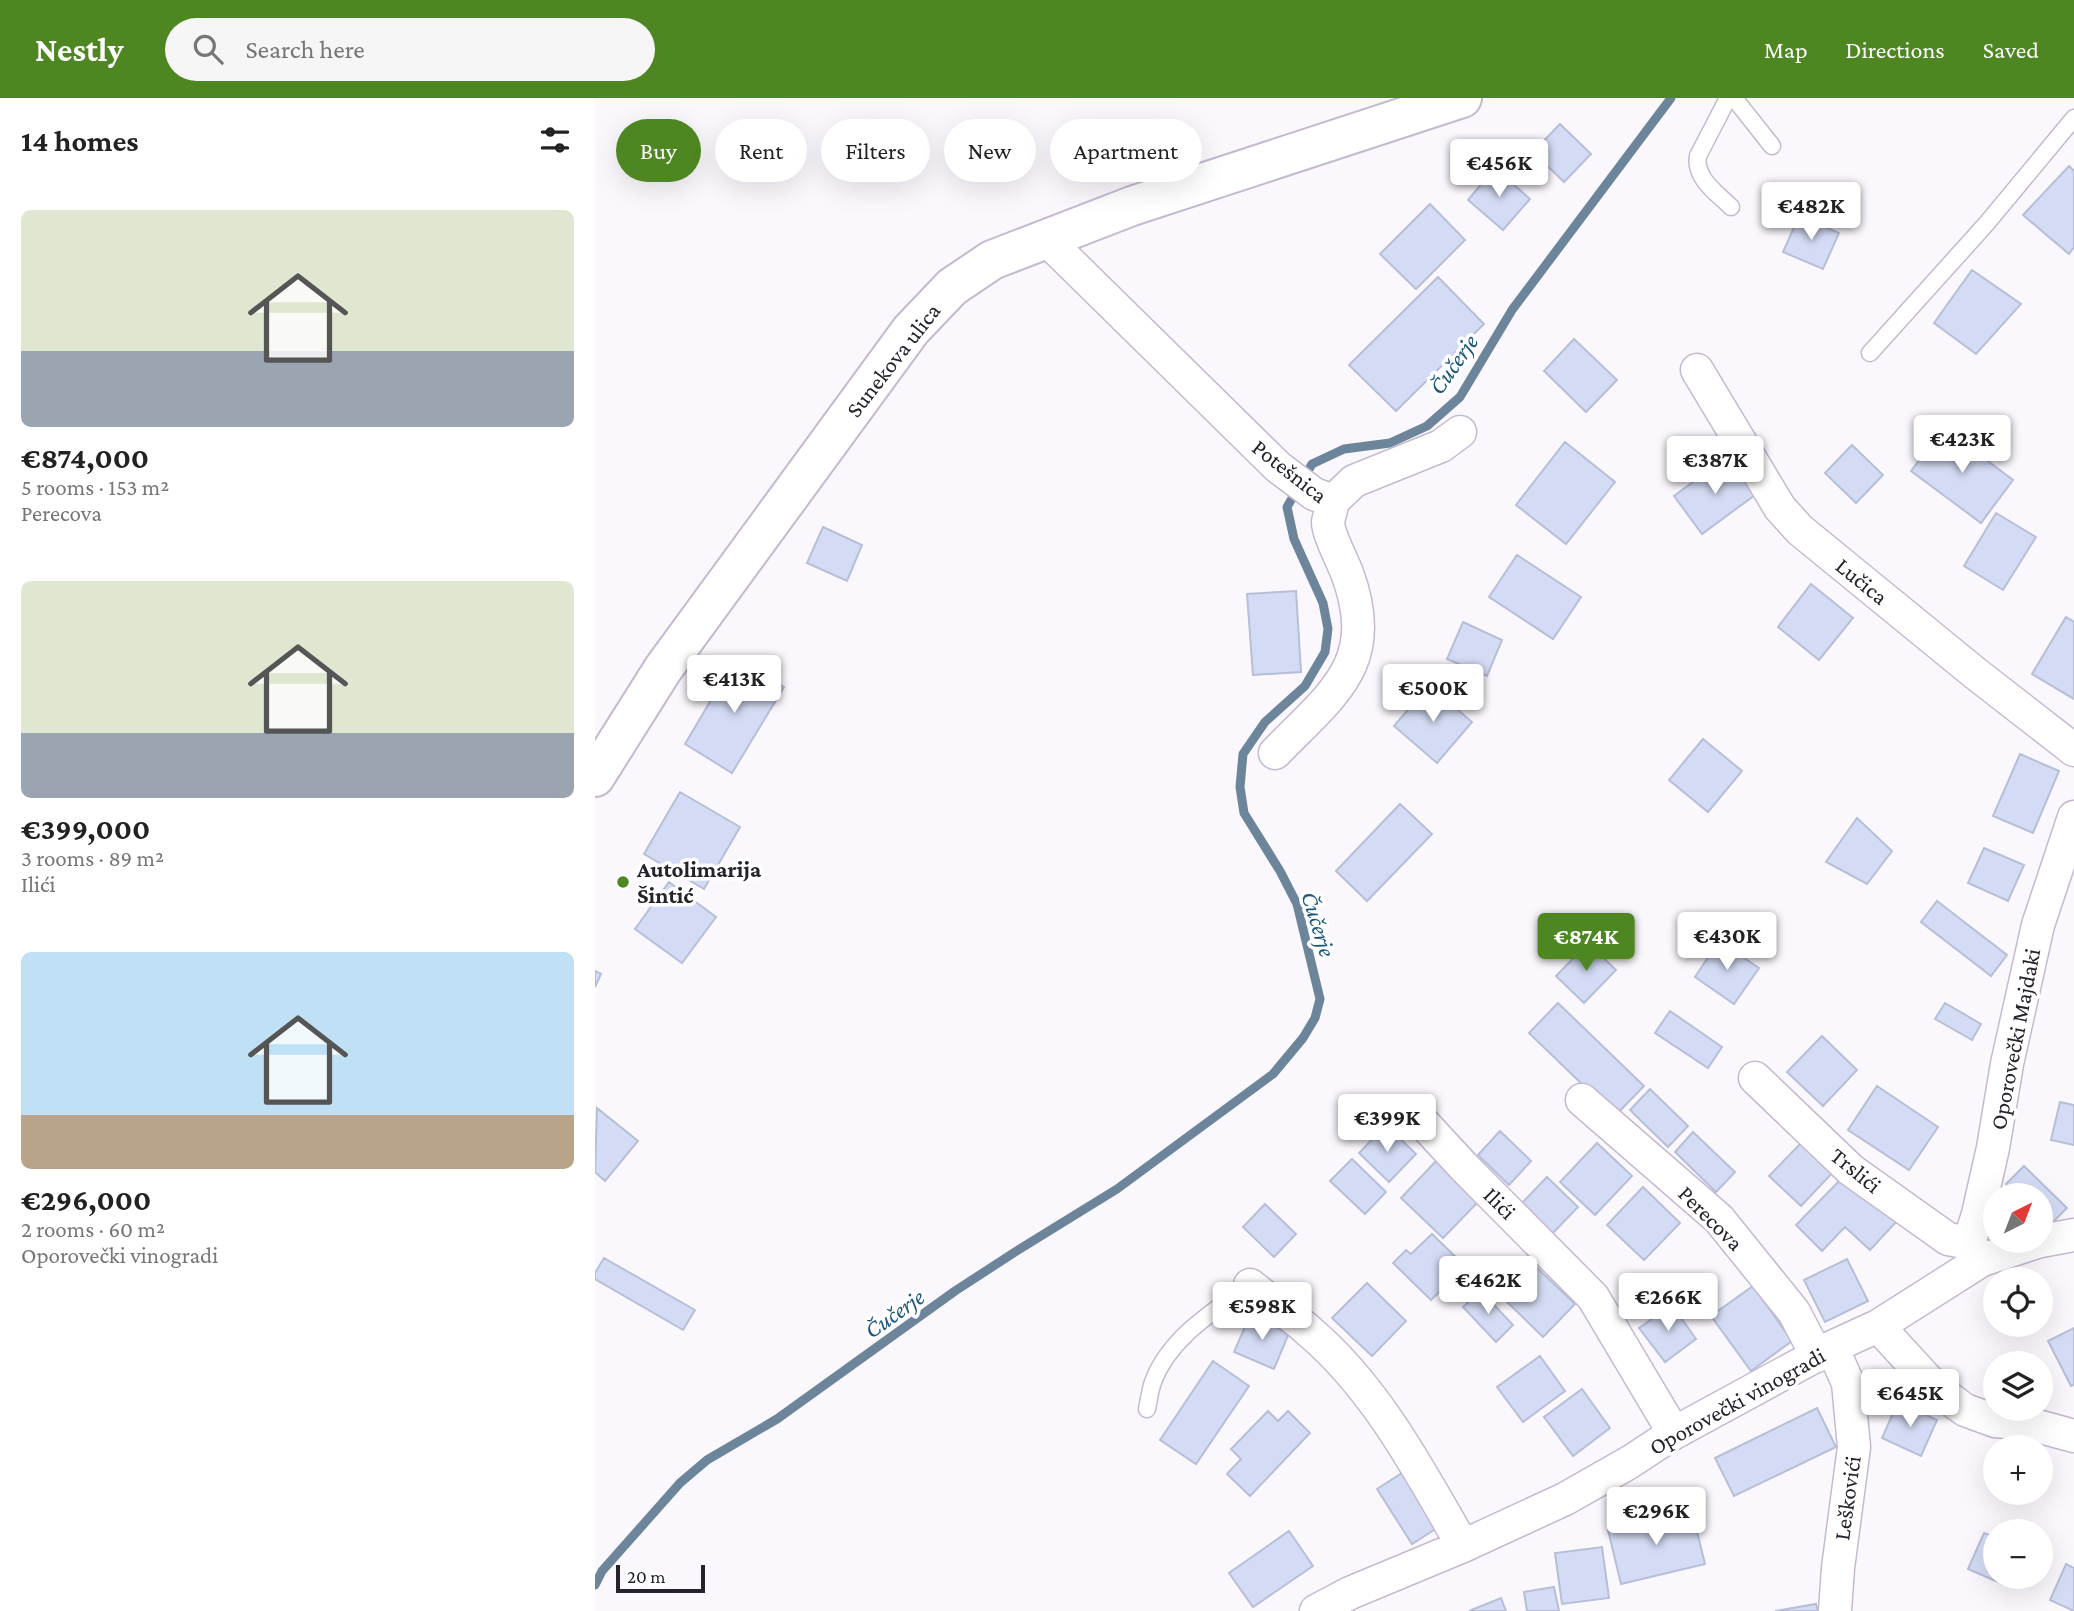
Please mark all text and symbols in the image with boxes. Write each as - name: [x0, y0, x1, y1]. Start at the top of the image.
- search box: [165, 18, 655, 81]
- icon: search: [189, 30, 227, 68]
- text: Nestly: [35, 31, 123, 68]
- text: Search here: [245, 35, 365, 64]
- text: Map: [1764, 36, 1808, 63]
- text: Directions: [1846, 36, 1945, 63]
- text: Saved: [1983, 36, 2039, 63]
- chip: Buy: [616, 119, 701, 182]
- chip: Rent: [715, 119, 807, 182]
- chip: Filters: [821, 119, 930, 182]
- chip: New: [944, 119, 1036, 182]
- chip: Apartment: [1050, 119, 1202, 182]
- icon: filters: [536, 121, 574, 159]
- text: 14 homes: [21, 124, 139, 157]
- pin: €456K: [1450, 140, 1548, 199]
- text: €456K: [1466, 149, 1532, 175]
- pin: €482K: [1762, 183, 1860, 242]
- text: €482K: [1778, 192, 1844, 218]
- icon: home: [235, 255, 361, 381]
- street label: Sunekova ulica: [840, 298, 946, 422]
- water label: Čučerje: [1423, 329, 1484, 400]
- pin: €423K: [1913, 416, 2011, 475]
- text: €423K: [1930, 425, 1994, 451]
- street label: Potešnica: [1247, 434, 1333, 508]
- pin: €387K: [1666, 436, 1764, 496]
- text: €874,000: [21, 441, 149, 474]
- text: €387K: [1683, 446, 1747, 472]
- text: 5 rooms · 153 m²: [21, 474, 169, 500]
- text: Perecova: [21, 500, 102, 526]
- street label: Lučica: [1831, 552, 1893, 610]
- icon: home: [235, 626, 361, 752]
- pin: €413K: [685, 656, 783, 715]
- pin: €500K: [1384, 664, 1482, 724]
- text: €413K: [703, 665, 765, 691]
- text: €500K: [1399, 674, 1467, 700]
- text: €399,000: [21, 812, 150, 845]
- text: 3 rooms · 89 m²: [21, 845, 164, 871]
- place label: Autolimarija Šintić: [636, 856, 762, 908]
- text: Ilići: [21, 871, 56, 897]
- marker: Autolimarija Šintić: [615, 874, 631, 890]
- water label: Čučerje: [1295, 888, 1342, 960]
- pin: €430K: [1678, 912, 1776, 972]
- pin: €874K: [1537, 914, 1635, 973]
- text: €430K: [1694, 922, 1760, 948]
- text: €874K: [1554, 923, 1618, 949]
- street label: Oporovečki Majdaki: [1985, 946, 2045, 1132]
- icon: home: [235, 997, 361, 1123]
- pin: €399K: [1338, 1094, 1436, 1154]
- text: €399K: [1354, 1104, 1420, 1130]
- street label: Trslići: [1826, 1142, 1886, 1198]
- street label: Perecova: [1673, 1180, 1749, 1256]
- street label: Ilići: [1479, 1182, 1521, 1224]
- text: €296,000: [21, 1183, 151, 1216]
- north arrow: [1983, 1183, 2053, 1253]
- map controls: [1983, 1183, 2053, 1589]
- text: 2 rooms · 60 m²: [21, 1216, 165, 1242]
- text: Oporovečki vinogradi: [21, 1242, 218, 1268]
- pin: €462K: [1439, 1256, 1537, 1316]
- text: €462K: [1455, 1266, 1521, 1292]
- button: locate: [1983, 1267, 2053, 1337]
- pin: €266K: [1619, 1274, 1717, 1333]
- pin: €598K: [1213, 1282, 1311, 1342]
- water label: Čučerje: [859, 1283, 930, 1344]
- text: €266K: [1635, 1283, 1701, 1309]
- text: €598K: [1229, 1292, 1295, 1318]
- street label: Oporovečki vinogradi: [1644, 1342, 1830, 1460]
- button: layers: [1983, 1351, 2053, 1421]
- pin: €645K: [1861, 1370, 1959, 1429]
- text: €645K: [1877, 1379, 1943, 1405]
- button: +: [1983, 1435, 2053, 1505]
- street label: Leškovići: [1828, 1454, 1866, 1542]
- pin: €296K: [1607, 1488, 1705, 1547]
- text: €296K: [1623, 1497, 1689, 1523]
- button: −: [1983, 1519, 2053, 1589]
- scale bar: [616, 1562, 705, 1594]
- text: 20 m: [627, 1566, 666, 1587]

